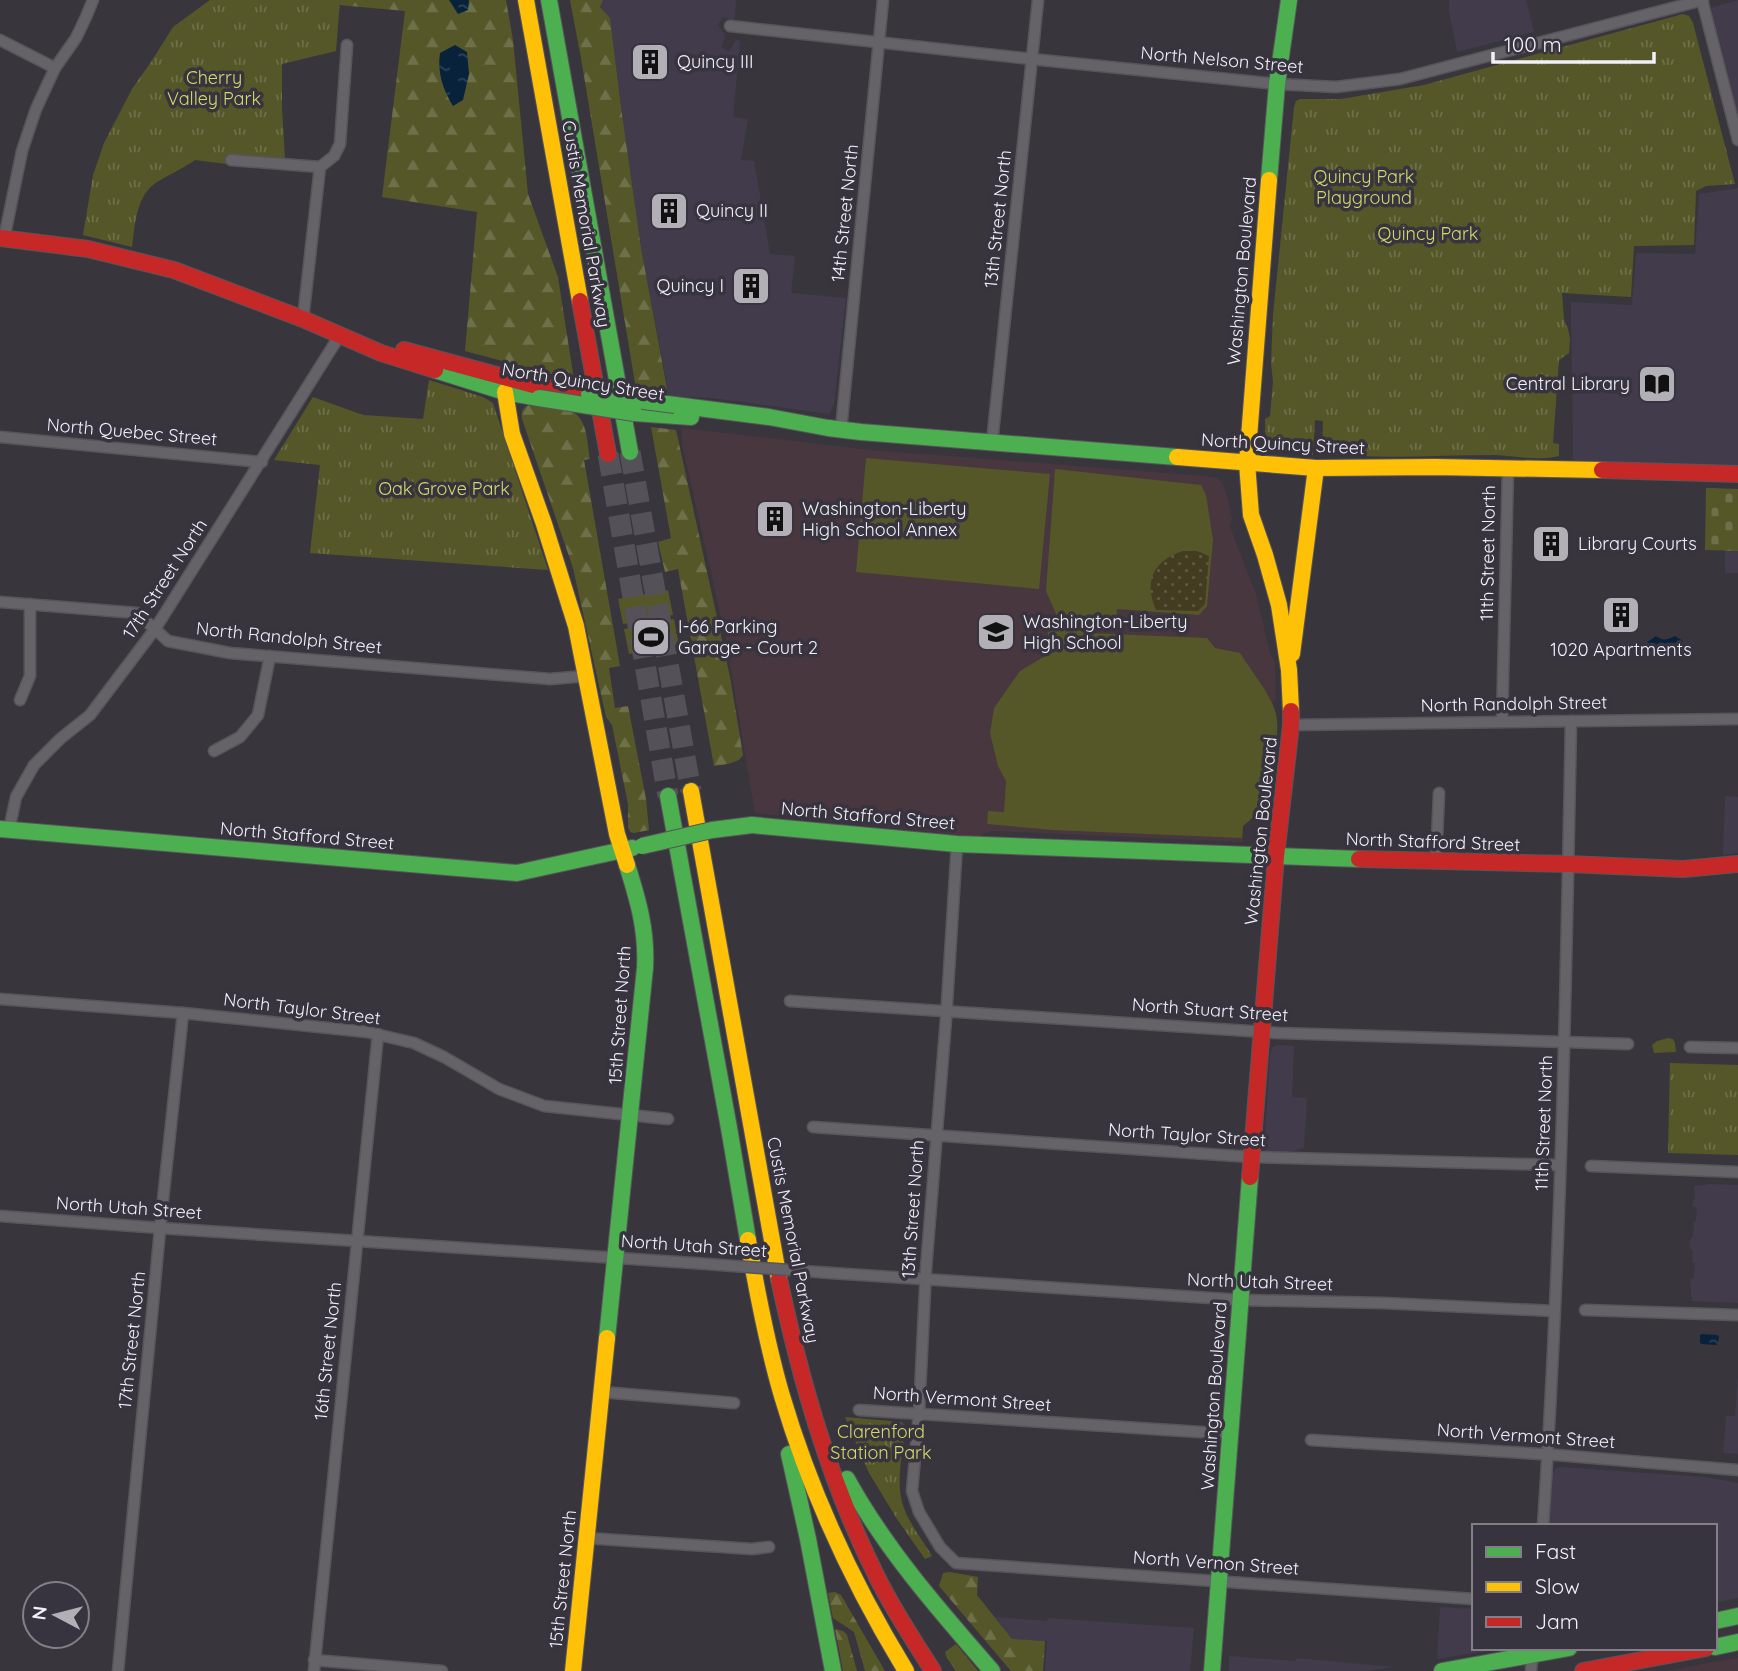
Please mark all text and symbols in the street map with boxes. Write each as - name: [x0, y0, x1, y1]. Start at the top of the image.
- scale bar: [1493, 21, 1654, 65]
- text: 100 m: [1504, 31, 1562, 57]
- building icon: Quincy III: [629, 41, 671, 83]
- street label: North Nelson Street: [1140, 41, 1304, 78]
- place label: Quincy III: [677, 50, 753, 73]
- park label: Cherry Valley Park: [167, 66, 261, 110]
- street label: Custis Memorial Parkway: [557, 119, 616, 329]
- street label: 14th Street North: [826, 143, 863, 283]
- street label: 13th Street North: [979, 149, 1016, 289]
- park label: Quincy Park Playground: [1313, 165, 1415, 209]
- street label: Washington Boulevard: [1222, 176, 1261, 366]
- building icon: Quincy II: [648, 190, 690, 232]
- place label: Quincy II: [696, 199, 768, 222]
- park label: Quincy Park: [1377, 222, 1479, 245]
- building icon: Quincy I: [730, 265, 772, 307]
- place label: Quincy I: [657, 274, 724, 297]
- street label: North Quincy Street: [500, 357, 666, 406]
- library icon: Central Library: [1636, 363, 1678, 405]
- place label: Central Library: [1506, 372, 1630, 395]
- street label: North Quebec Street: [46, 413, 218, 450]
- street label: North Quincy Street: [1200, 428, 1366, 459]
- park label: Oak Grove Park: [378, 477, 510, 500]
- street label: 11th Street North: [1475, 485, 1500, 621]
- place label: Washington-Liberty High School Annex: [802, 497, 966, 541]
- building icon: Washington-Liberty High School Annex: [754, 498, 796, 540]
- street label: 17th Street North: [117, 514, 212, 643]
- building icon: Library Courts: [1530, 523, 1572, 565]
- place label: Library Courts: [1578, 532, 1697, 555]
- building icon: 1020 Apartments: [1600, 594, 1642, 636]
- place label: Washington-Liberty High School: [1023, 610, 1187, 654]
- school or university icon: Washington-Liberty High School: [975, 611, 1017, 653]
- place label: I-66 Parking Garage - Court 2: [678, 615, 818, 659]
- street label: North Randolph Street: [195, 616, 383, 659]
- sports icon: I-66 Parking Garage - Court 2: [630, 616, 672, 658]
- place label: 1020 Apartments: [1550, 638, 1692, 661]
- street label: North Randolph Street: [1420, 690, 1608, 717]
- street label: Washington Boulevard: [1239, 736, 1282, 926]
- street label: North Stafford Street: [780, 796, 956, 835]
- street label: North Stafford Street: [219, 816, 395, 855]
- street label: North Stafford Street: [1345, 827, 1521, 856]
- street label: 15th Street North: [603, 945, 636, 1085]
- street label: North Taylor Street: [222, 987, 382, 1030]
- street label: North Stuart Street: [1131, 993, 1289, 1026]
- street label: 11th Street North: [1530, 1055, 1557, 1191]
- street label: North Taylor Street: [1107, 1118, 1267, 1151]
- street label: Custis Memorial Parkway: [762, 1135, 825, 1345]
- street label: 13th Street North: [896, 1139, 929, 1279]
- street label: North Utah Street: [55, 1191, 203, 1224]
- street label: North Utah Street: [620, 1229, 768, 1262]
- street label: North Utah Street: [1186, 1267, 1334, 1296]
- street label: 17th Street North: [113, 1270, 150, 1410]
- street label: 16th Street North: [309, 1281, 346, 1421]
- street label: Washington Boulevard: [1195, 1301, 1232, 1491]
- street label: North Vermont Street: [872, 1381, 1052, 1416]
- street label: North Vermont Street: [1436, 1418, 1616, 1453]
- park label: Clarenford Station Park: [830, 1420, 932, 1464]
- street label: 15th Street North: [544, 1509, 581, 1649]
- legend: [1472, 1524, 1717, 1650]
- text: Fast: [1535, 1538, 1576, 1564]
- street label: North Vernon Street: [1132, 1545, 1300, 1580]
- text: Slow: [1535, 1573, 1580, 1599]
- north arrow: [21, 1580, 91, 1650]
- text: N: [26, 1605, 52, 1621]
- text: Jam: [1535, 1608, 1579, 1634]

